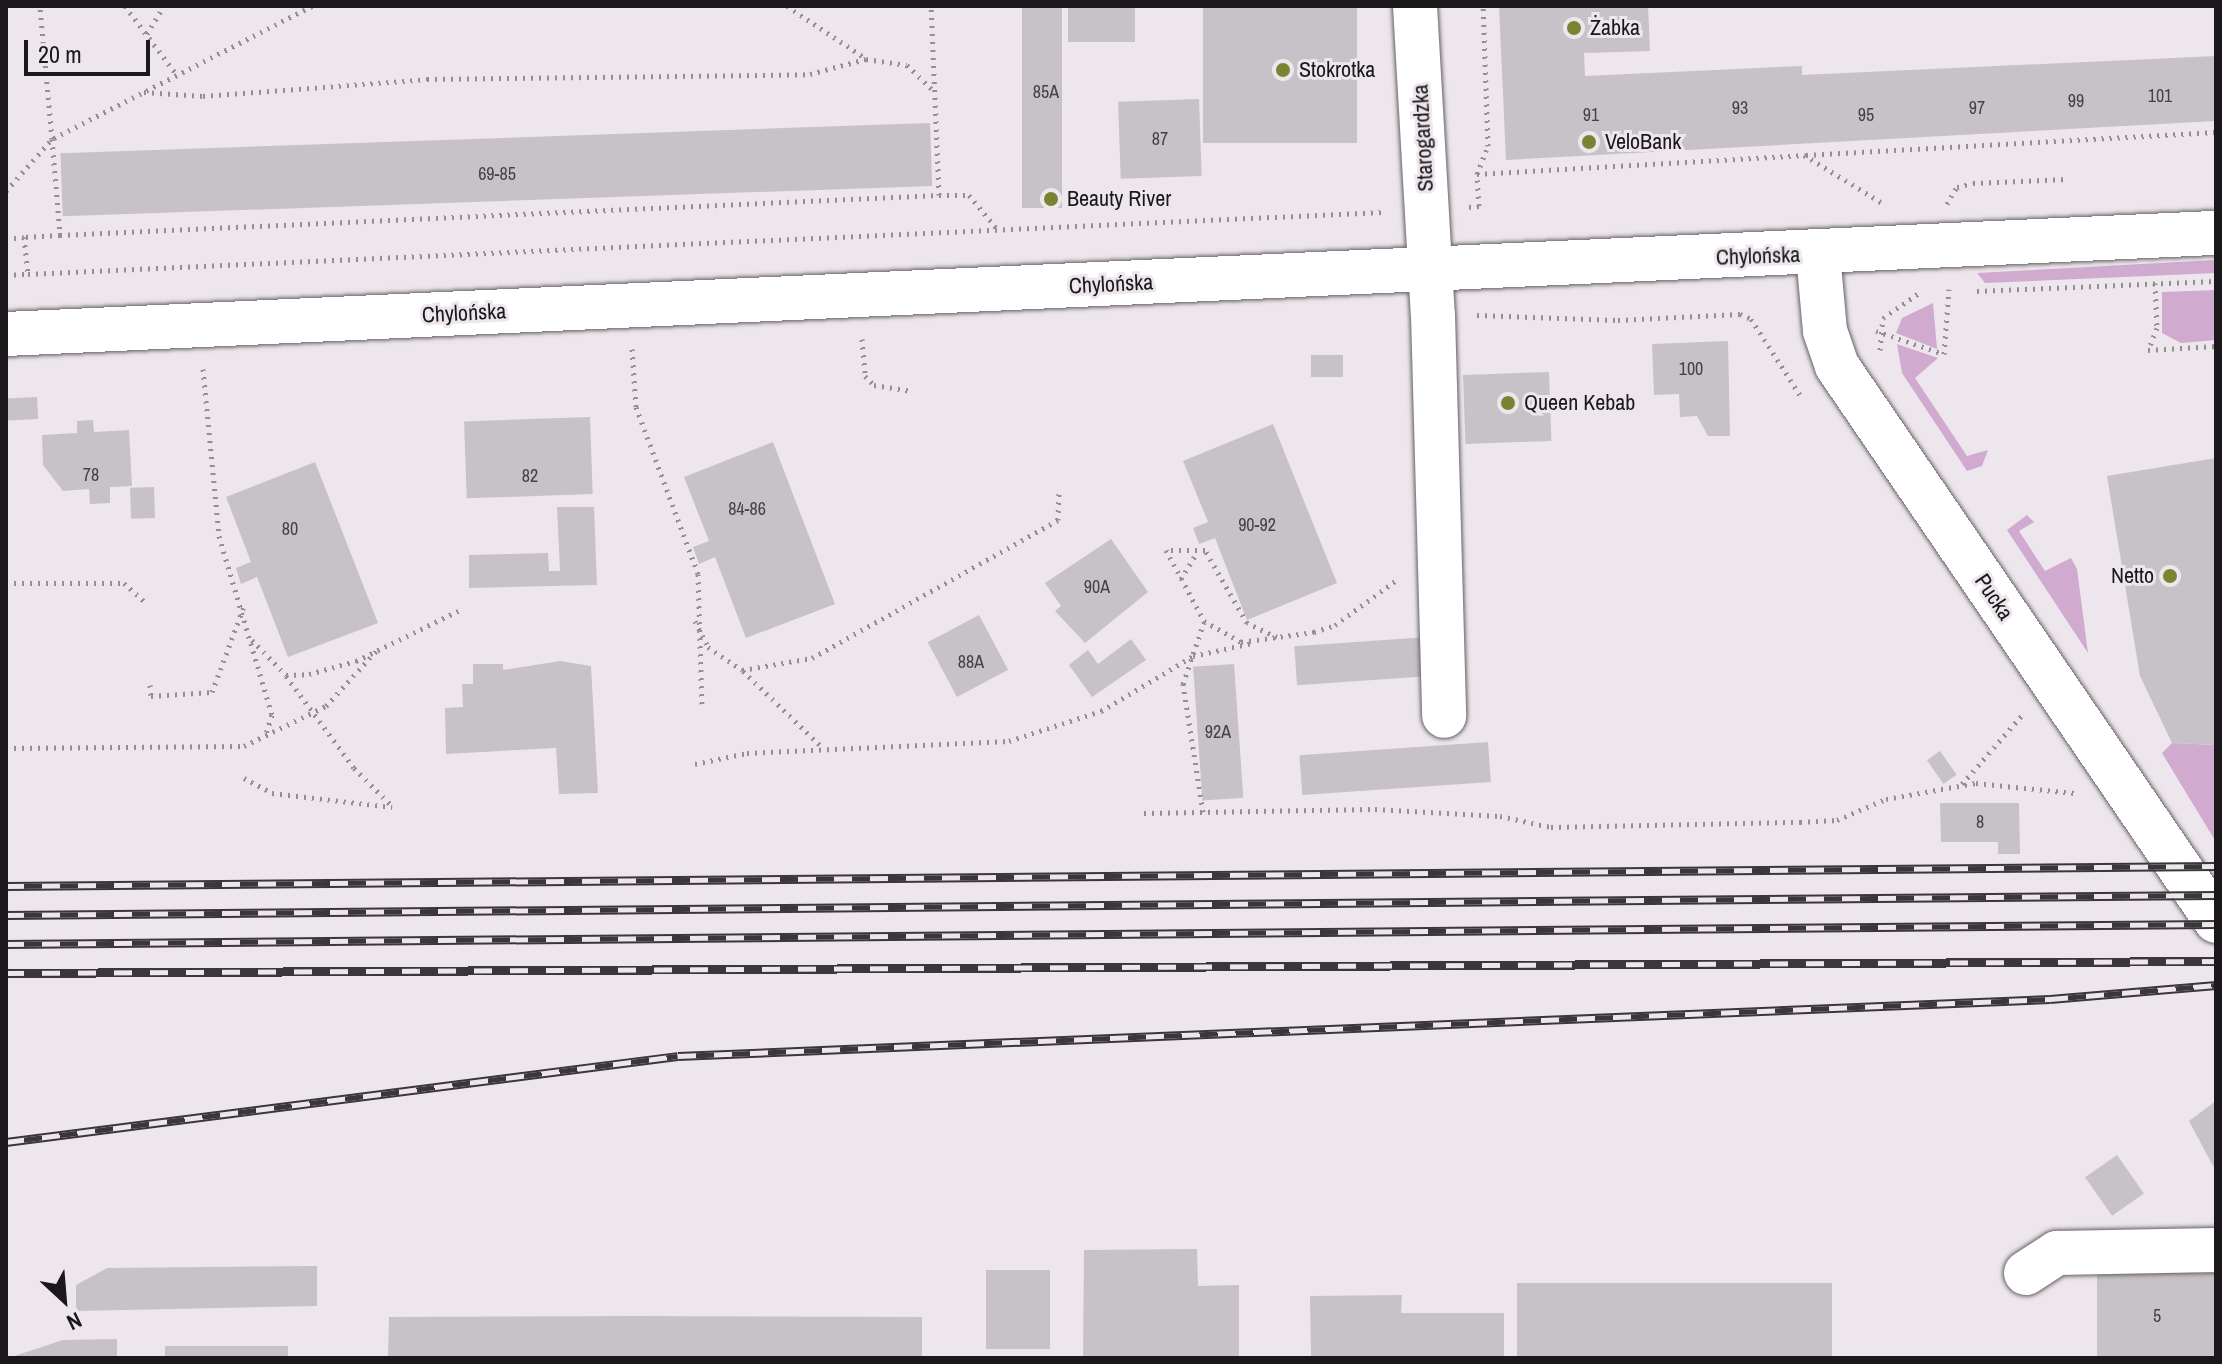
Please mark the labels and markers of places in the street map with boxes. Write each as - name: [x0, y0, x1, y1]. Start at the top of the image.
- place label: Żabka: [1590, 15, 1640, 41]
- marker: Żabka: [1565, 19, 1583, 37]
- place label: Stokrotka: [1299, 57, 1375, 83]
- marker: Stokrotka: [1274, 61, 1292, 79]
- place label: VeloBank: [1605, 129, 1681, 155]
- marker: VeloBank: [1580, 133, 1598, 151]
- place label: Beauty River: [1067, 186, 1171, 212]
- marker: Beauty River: [1042, 190, 1060, 208]
- place label: Queen Kebab: [1524, 390, 1635, 416]
- marker: Queen Kebab: [1499, 394, 1517, 412]
- place label: Netto: [2111, 563, 2154, 589]
- marker: Netto: [2161, 567, 2179, 585]

